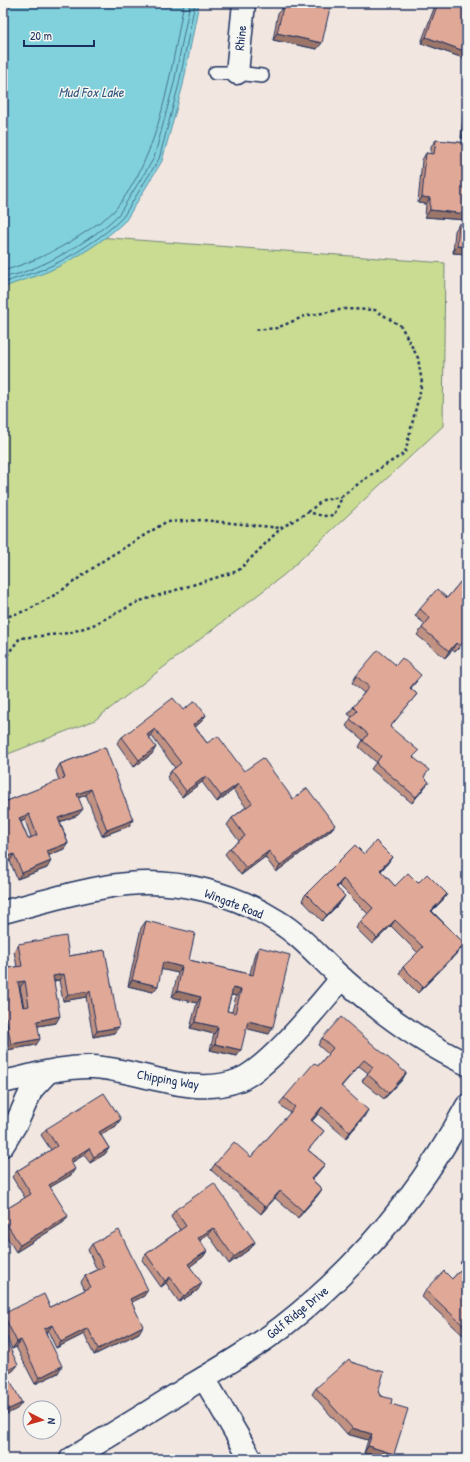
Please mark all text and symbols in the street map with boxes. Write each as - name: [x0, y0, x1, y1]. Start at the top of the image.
- scale bar: [24, 22, 94, 48]
- street label: Rhine: [230, 24, 250, 52]
- text: 20 m: [30, 27, 52, 44]
- water label: Mud Fox Lake: [58, 82, 125, 101]
- street label: Wingate Road: [202, 884, 266, 922]
- street label: Chipping Way: [136, 1065, 201, 1093]
- street label: Golf Ridge Drive: [262, 1281, 332, 1343]
- north arrow: [22, 1400, 62, 1440]
- text: N: [45, 1417, 59, 1425]

